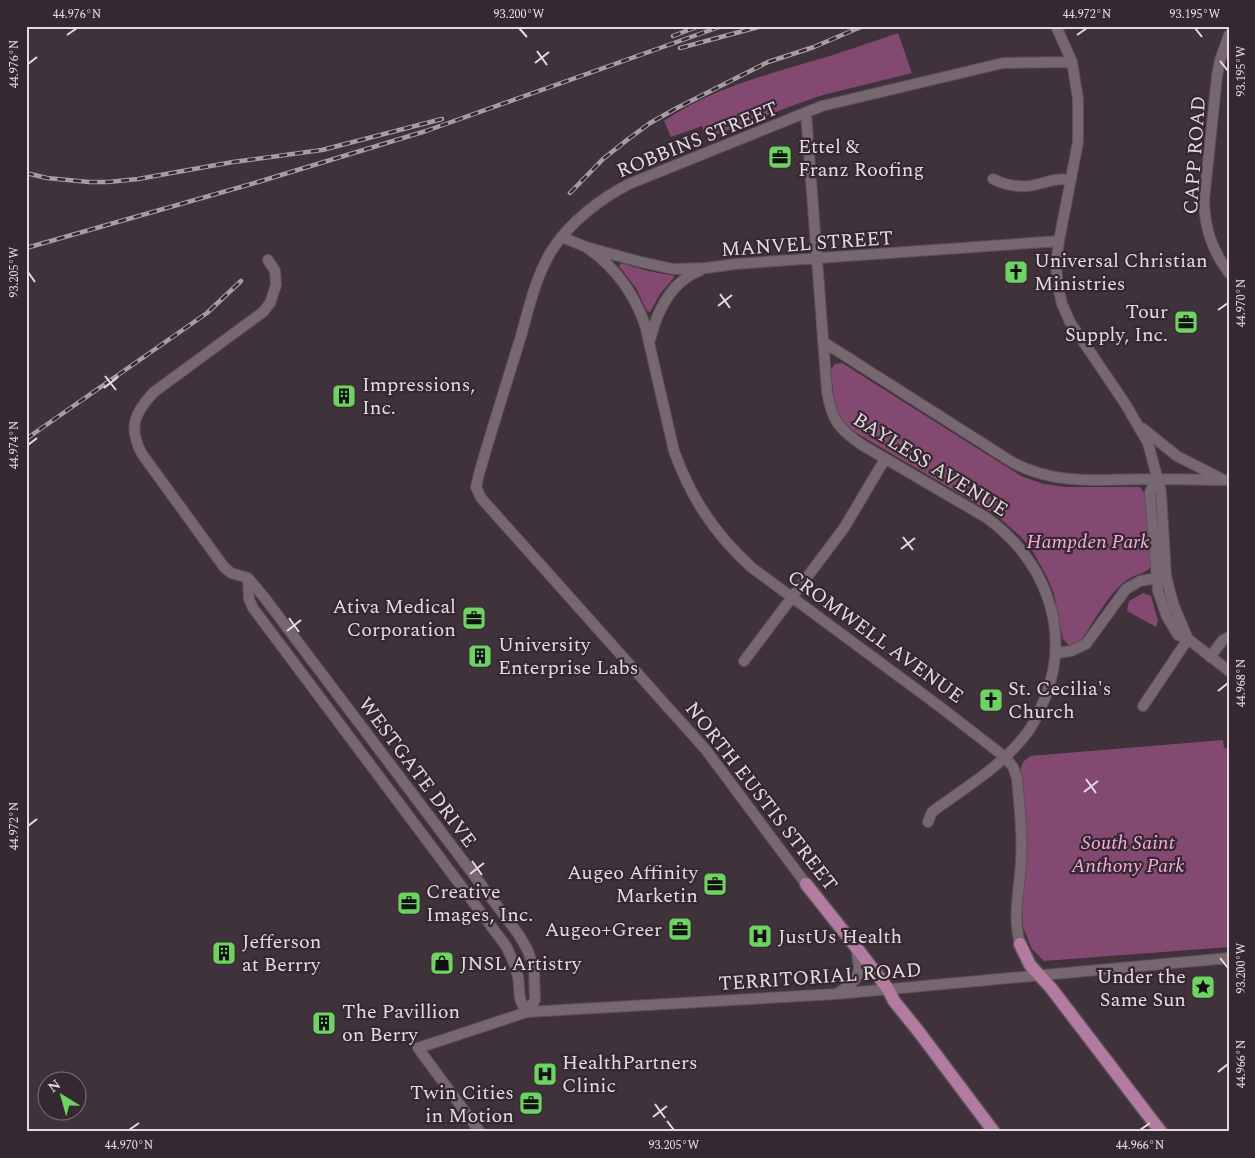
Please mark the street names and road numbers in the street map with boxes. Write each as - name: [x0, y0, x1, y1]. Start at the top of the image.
- street label: ROBBINS STREET: [612, 94, 783, 186]
- street label: CAPP ROAD: [1176, 95, 1214, 215]
- street label: MANVEL STREET: [720, 223, 894, 265]
- street label: BAYLESS AVENUE: [847, 405, 1014, 525]
- street label: CROMWELL AVENUE: [781, 562, 970, 711]
- street label: WESTGATE DRIVE: [350, 691, 484, 854]
- street label: NORTH EUSTIS STREET: [678, 695, 845, 898]
- street label: TERRITORIAL ROAD: [718, 955, 923, 999]

